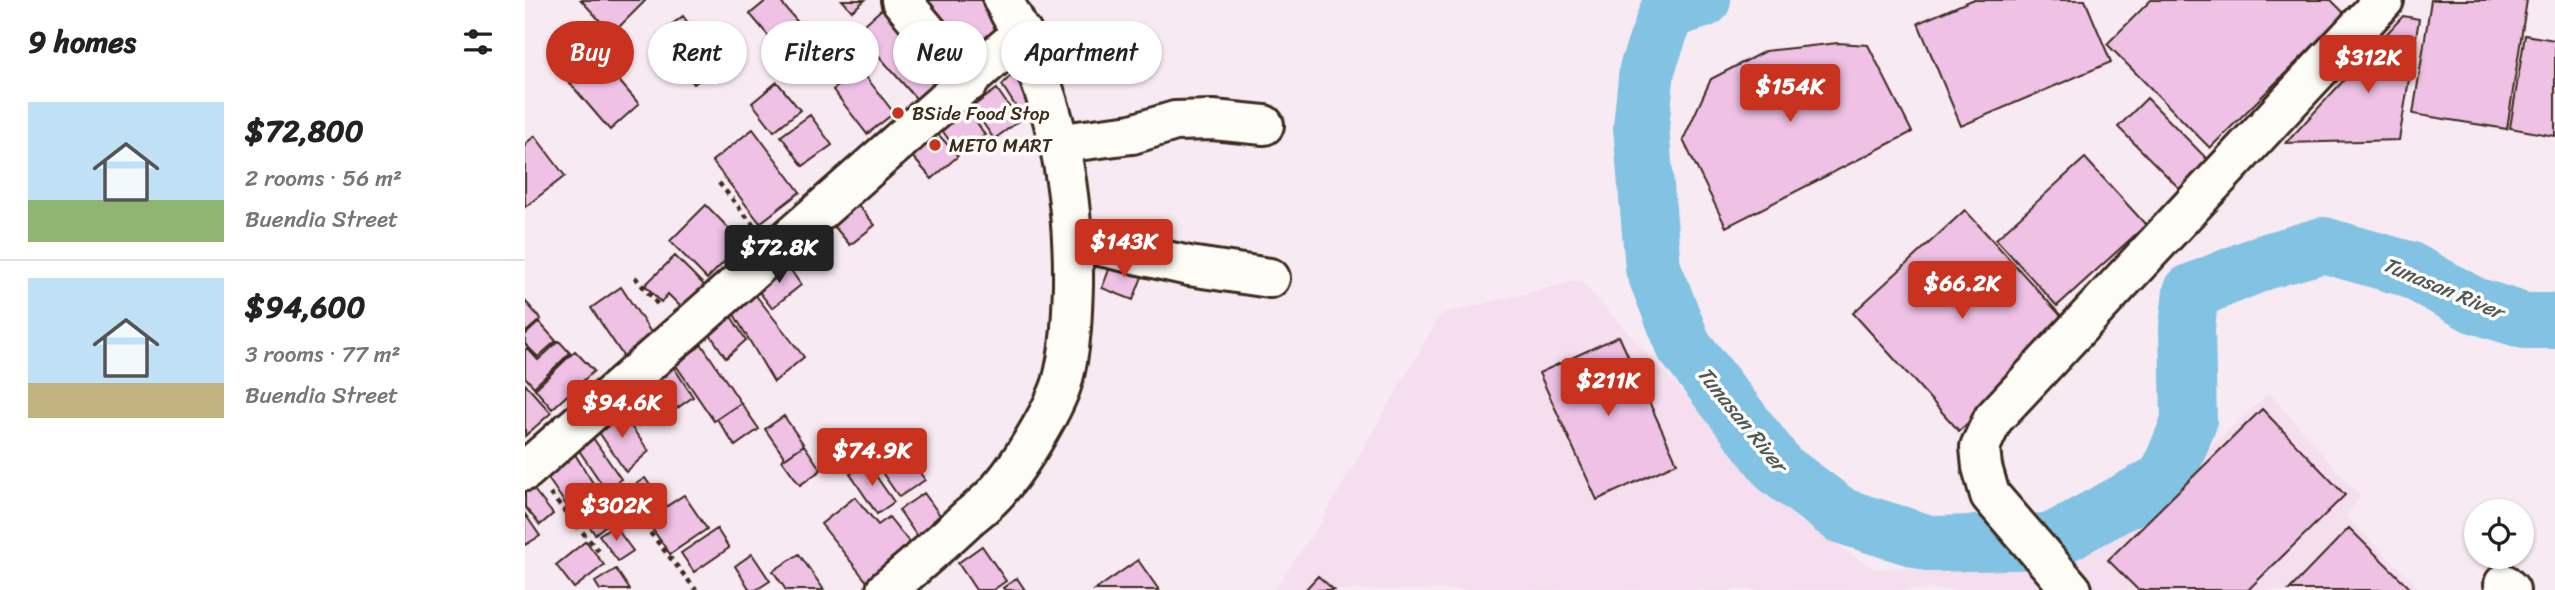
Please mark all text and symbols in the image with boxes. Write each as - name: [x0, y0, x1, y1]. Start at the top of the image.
- text: 9 homes: [28, 15, 136, 69]
- chip: Buy: [546, 21, 634, 84]
- chip: Rent: [648, 21, 747, 84]
- chip: Filters: [761, 21, 879, 84]
- chip: New: [893, 21, 987, 84]
- chip: Apartment: [1001, 21, 1162, 84]
- icon: filters: [459, 23, 497, 61]
- pin: $312K: [2319, 36, 2417, 95]
- text: $312K: [2335, 37, 2401, 78]
- pin: $154K: [1741, 64, 1839, 124]
- text: $154K: [1756, 66, 1824, 107]
- place label: BSide Food Stop: [912, 97, 1050, 130]
- text: $72,800: [245, 104, 364, 158]
- marker: BSide Food Stop: [890, 105, 906, 121]
- place label: METO MART: [949, 129, 1053, 162]
- icon: home: [84, 130, 168, 214]
- marker: METO MART: [927, 137, 943, 153]
- text: 2 rooms · 56 m²: [245, 158, 402, 199]
- text: Buendia Street: [245, 199, 398, 240]
- pin: $143K: [1075, 219, 1173, 279]
- text: $143K: [1091, 221, 1157, 262]
- pin: $72.8K: [722, 226, 836, 285]
- text: $72.8K: [741, 227, 817, 268]
- water label: Tunasan River: [2377, 246, 2513, 332]
- pin: $66.2K: [1905, 262, 2019, 321]
- text: $66.2K: [1924, 263, 2000, 304]
- text: $94,600: [245, 280, 365, 334]
- icon: home: [84, 306, 168, 390]
- text: 3 rooms · 77 m²: [245, 334, 401, 375]
- water label: Tunasan River: [1687, 357, 1800, 484]
- pin: $211K: [1559, 358, 1657, 418]
- text: $211K: [1577, 360, 1639, 401]
- text: Buendia Street: [245, 375, 398, 416]
- pin: $94.6K: [565, 380, 679, 440]
- text: $94.6K: [583, 382, 661, 423]
- pin: $74.9K: [815, 428, 929, 488]
- text: $74.9K: [833, 430, 911, 471]
- pin: $302K: [567, 484, 665, 543]
- text: $302K: [581, 485, 651, 526]
- map controls: [2464, 499, 2534, 569]
- button: locate: [2464, 499, 2534, 569]

